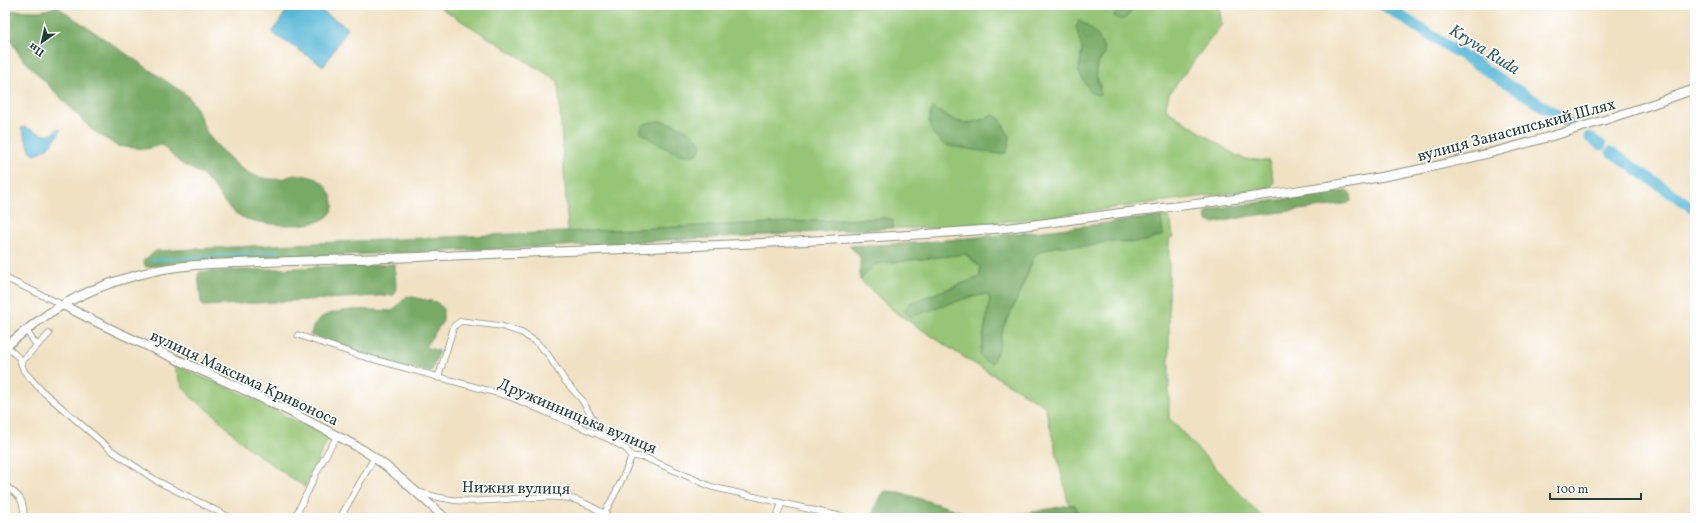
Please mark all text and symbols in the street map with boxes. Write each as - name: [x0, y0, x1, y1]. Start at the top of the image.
- water label: Kryva Ruda: [1445, 20, 1524, 81]
- north arrow: [22, 22, 62, 62]
- text: Пн: [27, 38, 48, 60]
- street label: вулиця Занасипський Шлях: [1415, 94, 1618, 168]
- street label: вулиця Максима Кривоноса: [146, 325, 342, 432]
- street label: Дружинницька вулиця: [494, 373, 660, 460]
- scale bar: [1550, 475, 1641, 501]
- street label: Нижня вулиця: [462, 477, 570, 501]
- text: 100 m: [1556, 482, 1589, 498]

